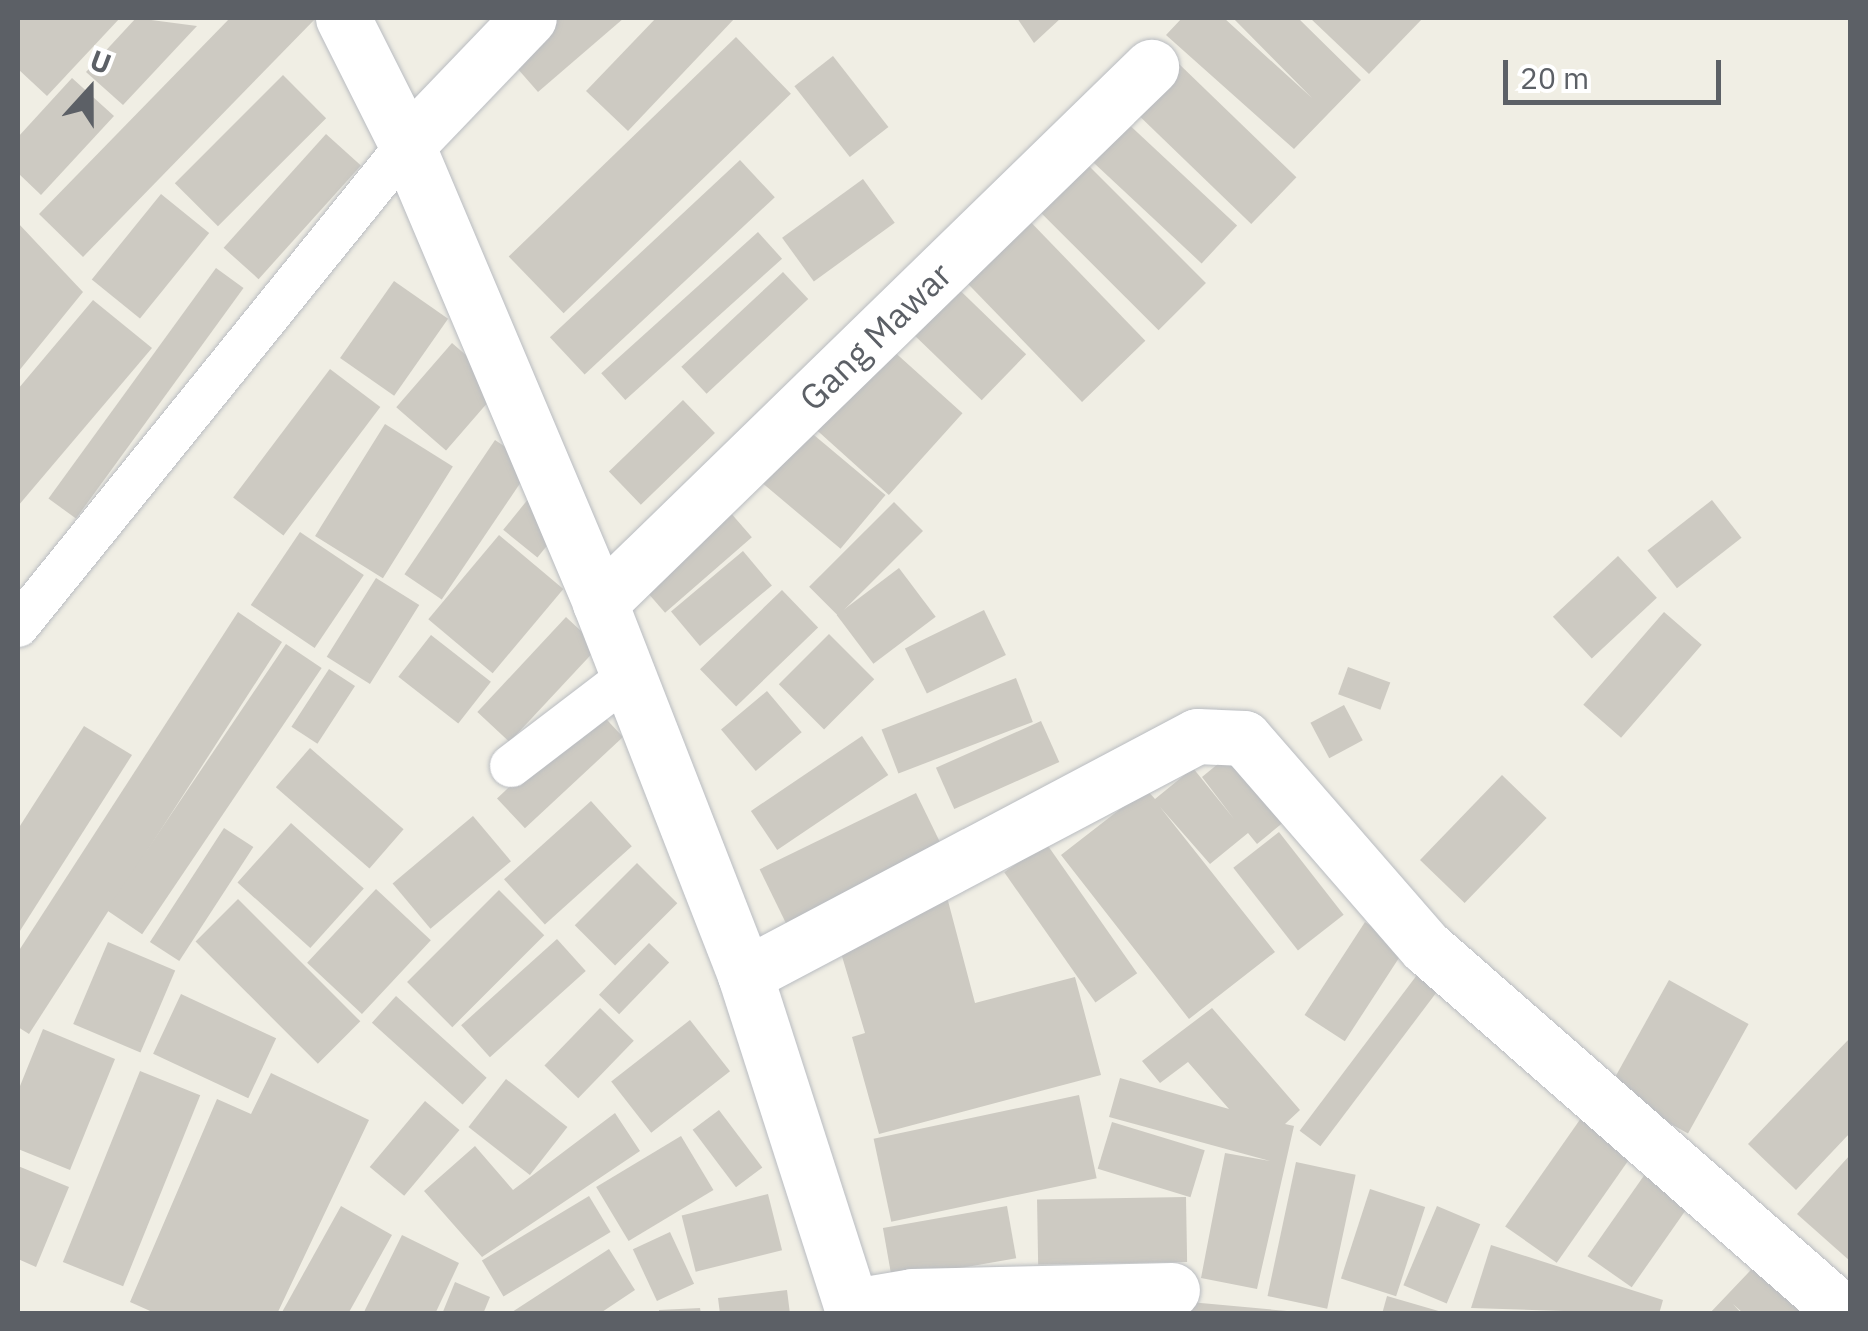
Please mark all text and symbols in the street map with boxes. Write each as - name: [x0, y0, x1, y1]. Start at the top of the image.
- north arrow: [40, 40, 140, 140]
- scale bar: [1508, 40, 1726, 102]
- text: U: [85, 41, 117, 82]
- text: 20 m: [1520, 58, 1589, 97]
- street label: Gang Mawar: [790, 253, 960, 419]

